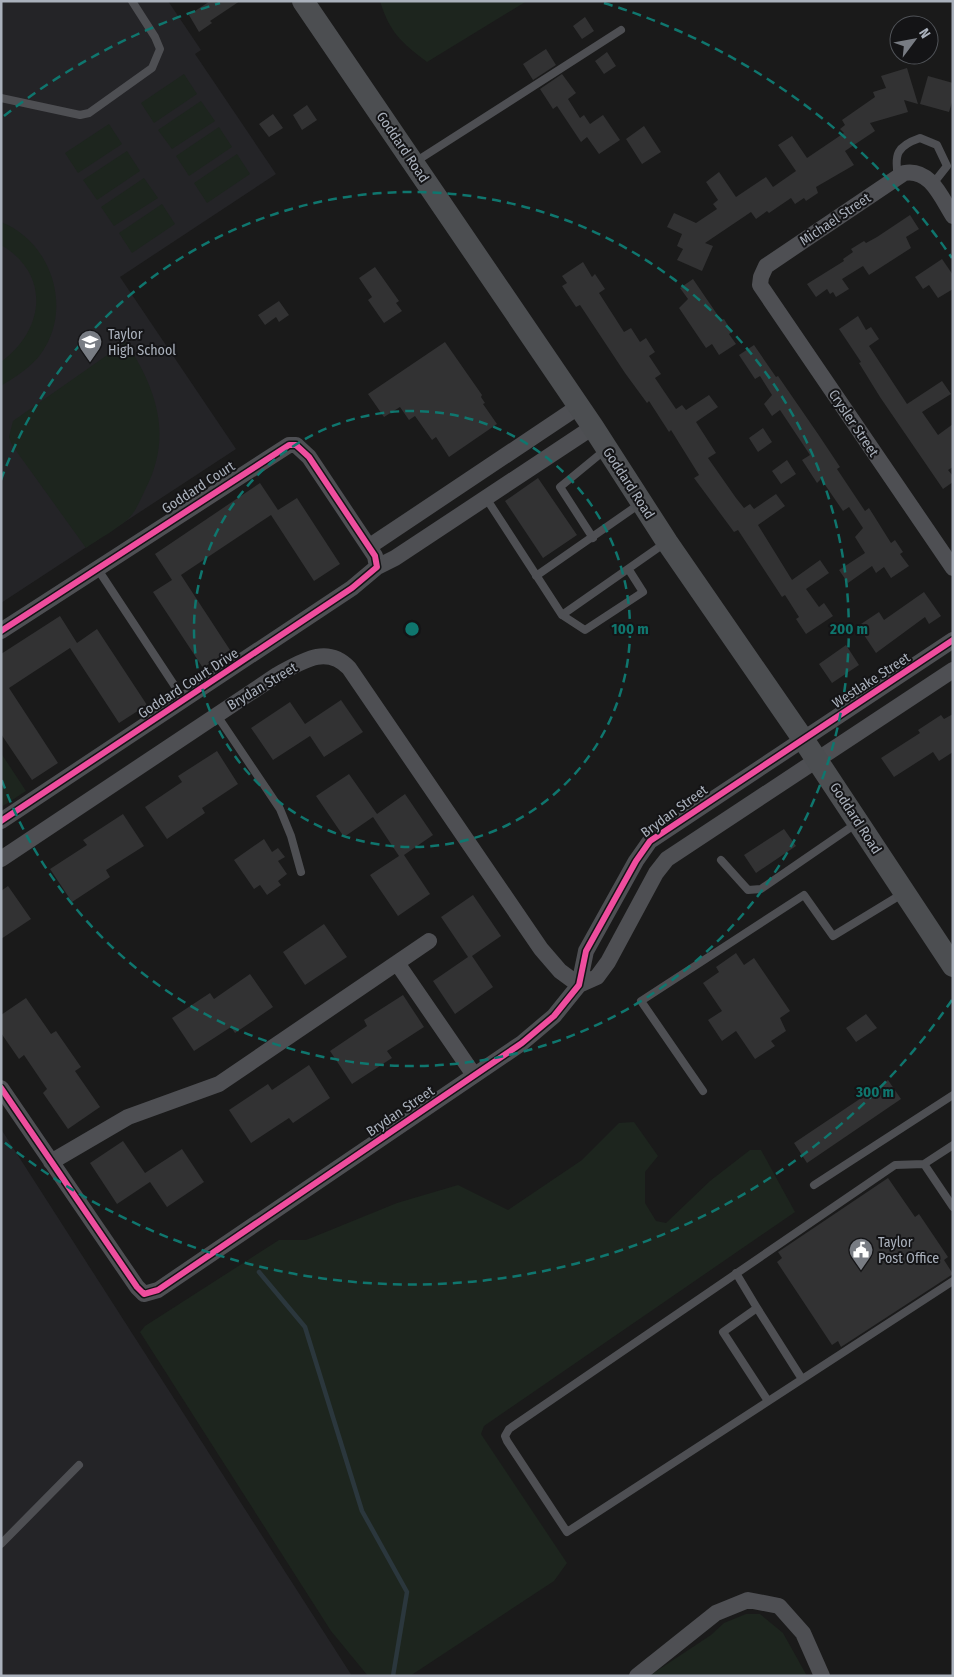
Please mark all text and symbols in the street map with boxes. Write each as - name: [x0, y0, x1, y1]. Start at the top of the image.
- north arrow: [889, 15, 939, 65]
- text: N: [915, 25, 934, 41]
- street label: Goddard Road: [373, 109, 432, 186]
- street label: Michael Street: [797, 189, 874, 249]
- place label: Taylor High School: [108, 326, 176, 359]
- school or university icon: Taylor High School: [77, 329, 103, 363]
- street label: Crysler Street: [825, 387, 882, 460]
- street label: Goddard Road: [599, 444, 658, 522]
- street label: Goddard Court: [159, 457, 238, 517]
- centre of rings: [403, 620, 421, 638]
- text: 100 m: [611, 620, 649, 638]
- text: 200 m: [829, 620, 868, 638]
- street label: Goddard Court Drive: [135, 645, 242, 722]
- street label: Westlake Street: [829, 649, 914, 712]
- street label: Brydan Street: [224, 659, 301, 714]
- street label: Goddard Road: [826, 779, 885, 857]
- street label: Brydan Street: [638, 781, 711, 841]
- street label: Brydan Street: [363, 1082, 438, 1140]
- text: 300 m: [855, 1083, 894, 1101]
- place label: Taylor Post Office: [878, 1234, 939, 1267]
- public building icon: Taylor Post Office: [848, 1237, 874, 1271]

